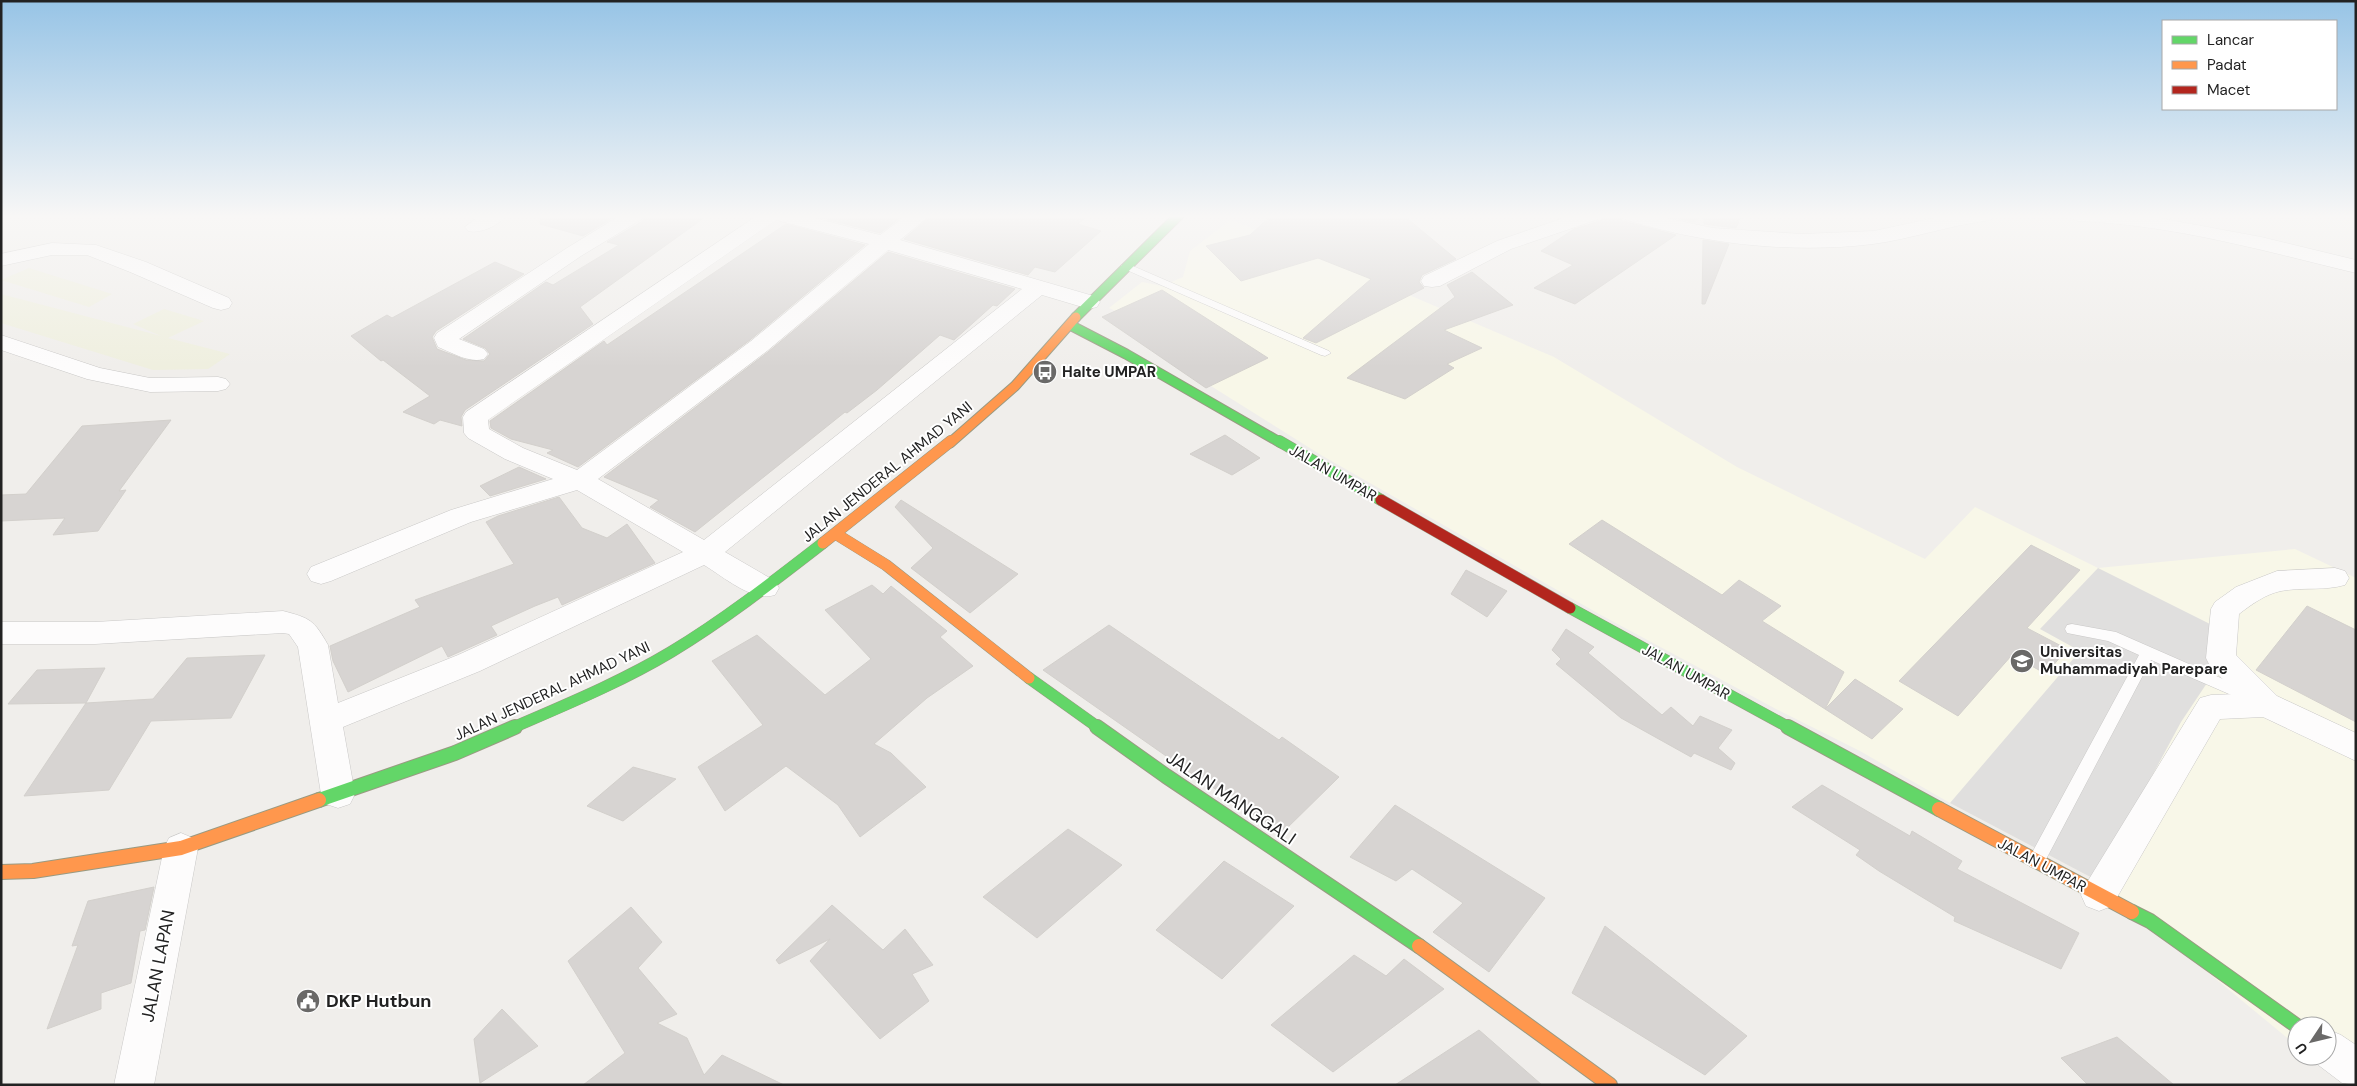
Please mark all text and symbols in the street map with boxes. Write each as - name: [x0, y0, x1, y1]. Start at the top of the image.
- legend: [2162, 20, 2337, 110]
- text: Lancar: [2207, 30, 2254, 50]
- text: Padat: [2207, 55, 2247, 75]
- text: Macet: [2207, 80, 2251, 100]
- bus stop icon: Halte UMPAR: [1032, 359, 1058, 385]
- place label: Halte UMPAR: [1062, 362, 1156, 382]
- street label: JALAN JENDERAL AHMAD YANI: [798, 397, 976, 547]
- street label: JALAN UMPAR: [1286, 440, 1380, 506]
- street label: JALAN JENDERAL AHMAD YANI: [451, 637, 653, 745]
- street label: JALAN UMPAR: [1638, 640, 1734, 705]
- place label: Universitas Muhammadiyah Parepare: [2040, 642, 2228, 679]
- school or university icon: Universitas Muhammadiyah Parepare: [2009, 648, 2035, 674]
- street label: JALAN MANGGALI: [1161, 746, 1301, 850]
- street label: JALAN UMPAR: [1994, 833, 2090, 897]
- street label: JALAN LAPAN: [135, 908, 181, 1024]
- public building icon: DKP Hutbun: [295, 988, 321, 1014]
- place label: DKP Hutbun: [326, 989, 431, 1013]
- north arrow: [2287, 1016, 2337, 1066]
- text: U: [2291, 1039, 2311, 1058]

